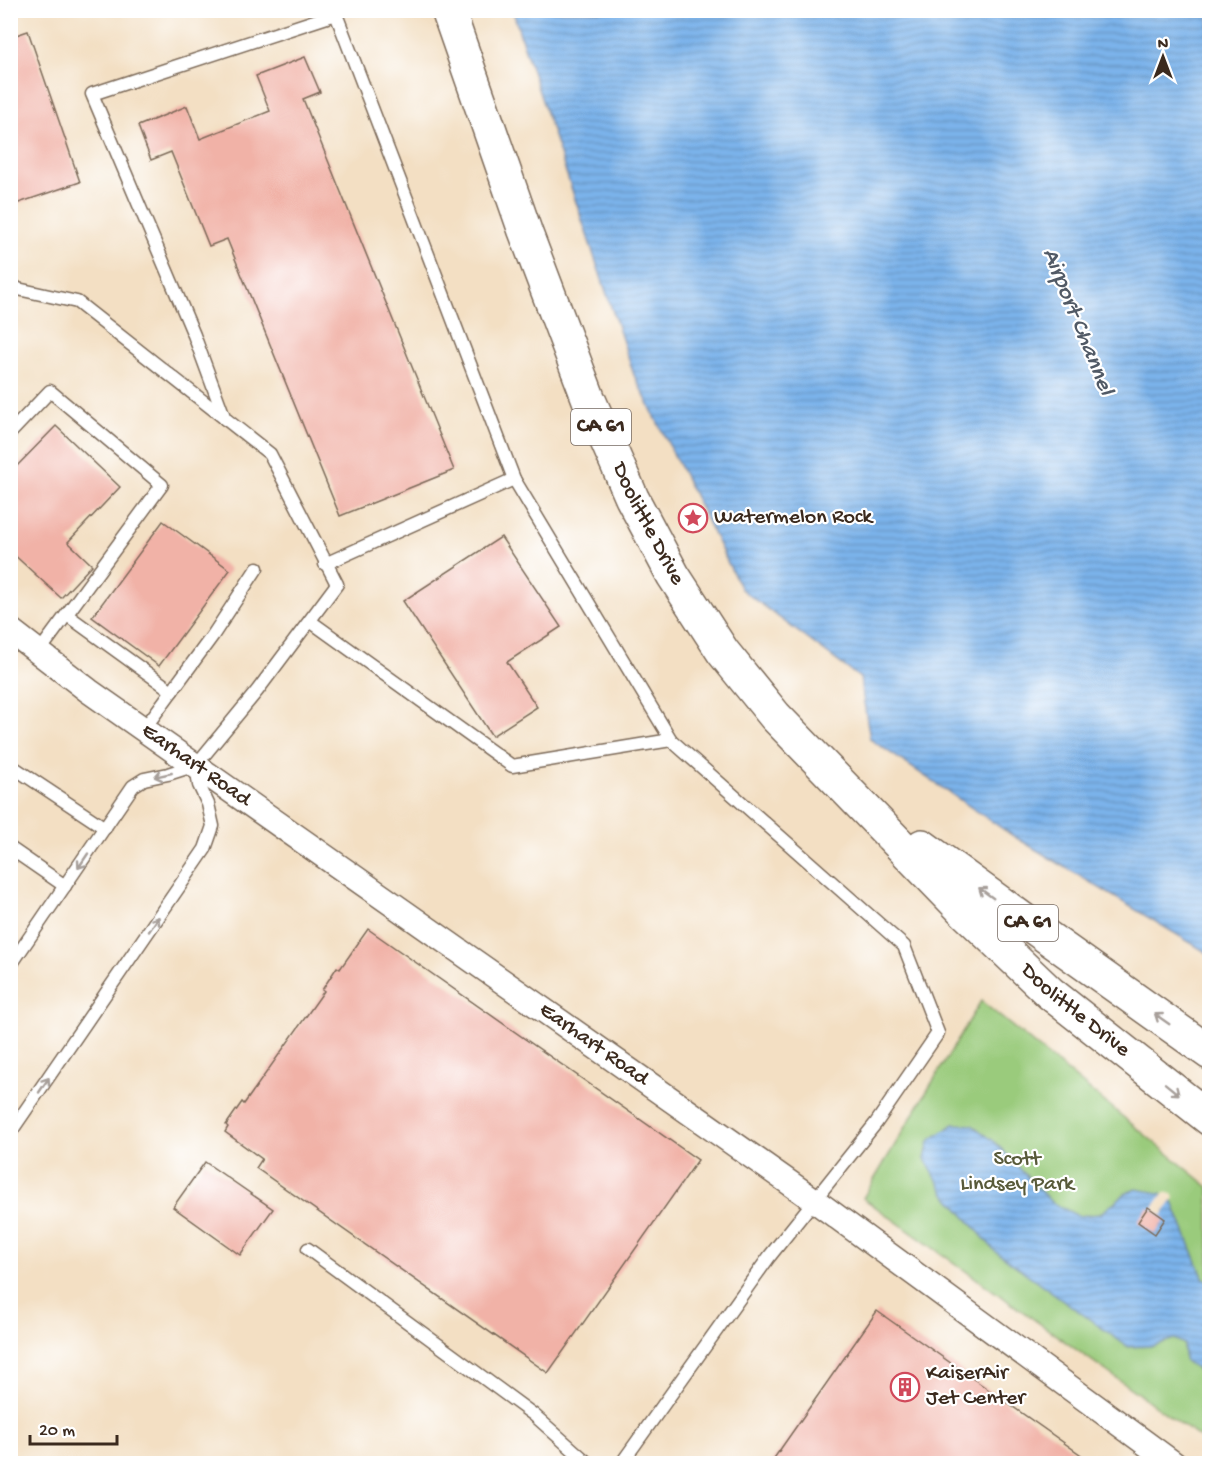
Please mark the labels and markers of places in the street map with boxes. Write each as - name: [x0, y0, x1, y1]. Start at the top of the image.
- place icon: Watermelon Rock: [677, 502, 709, 534]
- place label: Watermelon Rock: [714, 505, 874, 531]
- place label: KaiserAir Jet Center: [926, 1361, 1027, 1412]
- building icon: KaiserAir Jet Center: [889, 1371, 921, 1403]

